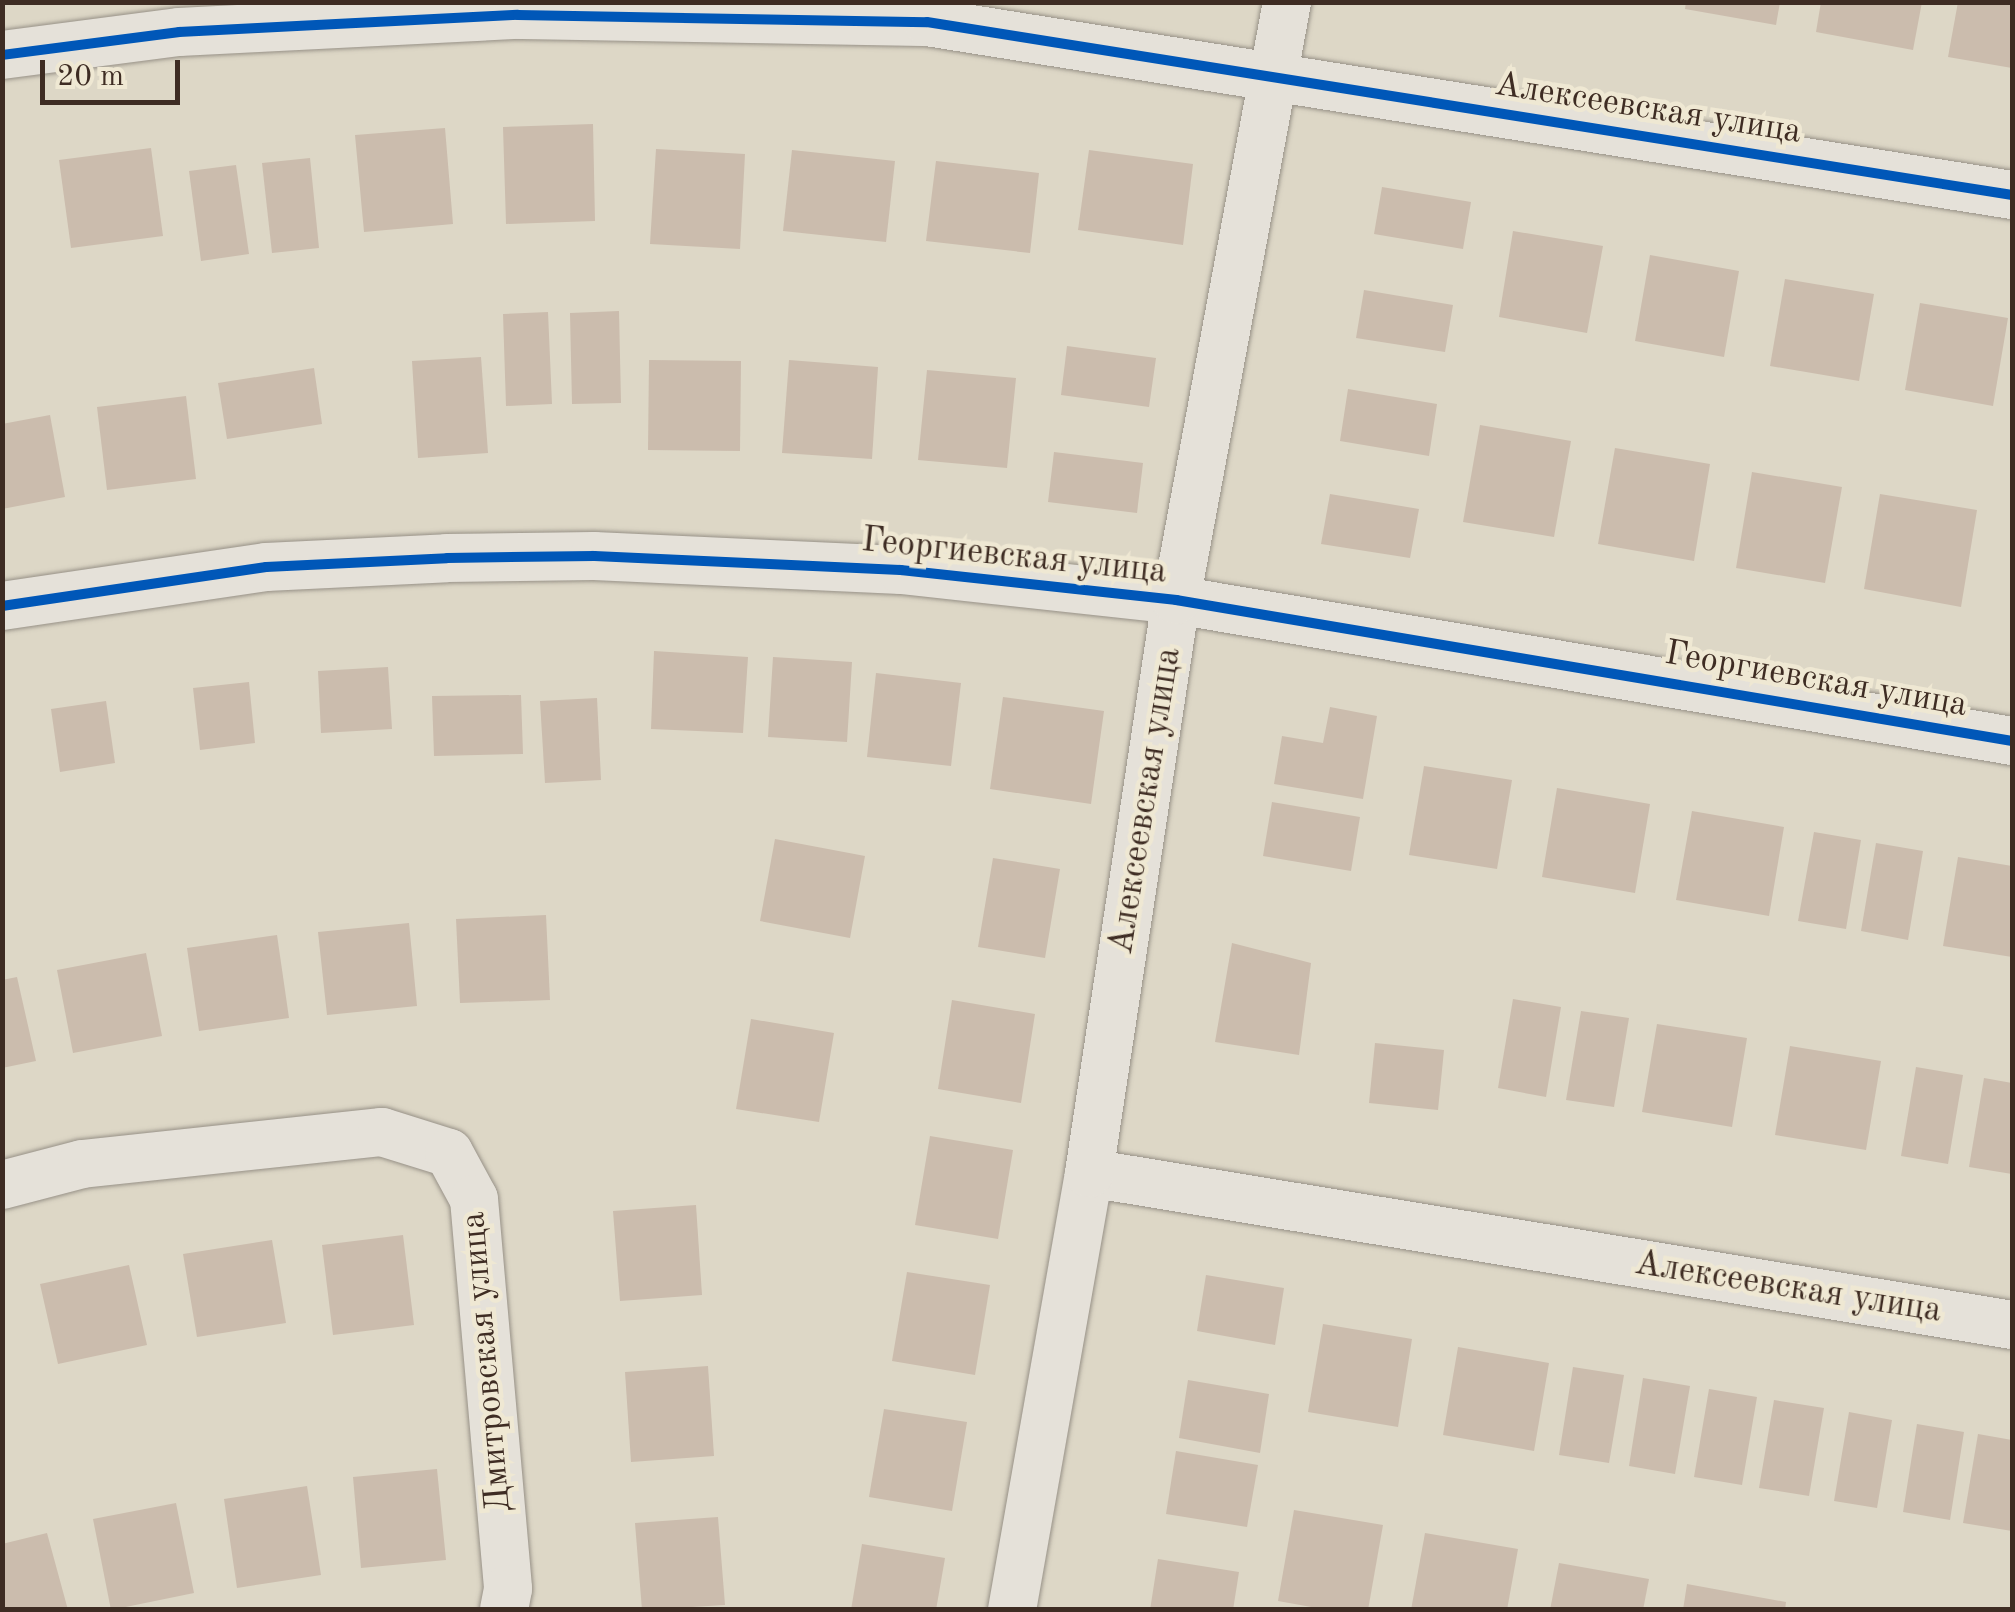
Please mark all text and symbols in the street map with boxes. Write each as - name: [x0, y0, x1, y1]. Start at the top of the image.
- scale bar: [45, 40, 185, 102]
- text: 20 m: [57, 62, 124, 92]
- street label: Алексеевская улица: [1492, 64, 1804, 154]
- street label: Георгиевская улица: [859, 520, 1169, 594]
- street label: Георгиевская улица: [1661, 633, 1971, 727]
- street label: Алексеевская улица: [1101, 645, 1191, 957]
- street label: Дмитровская улица: [453, 1210, 521, 1514]
- street label: Алексеевская улица: [1632, 1243, 1944, 1333]

